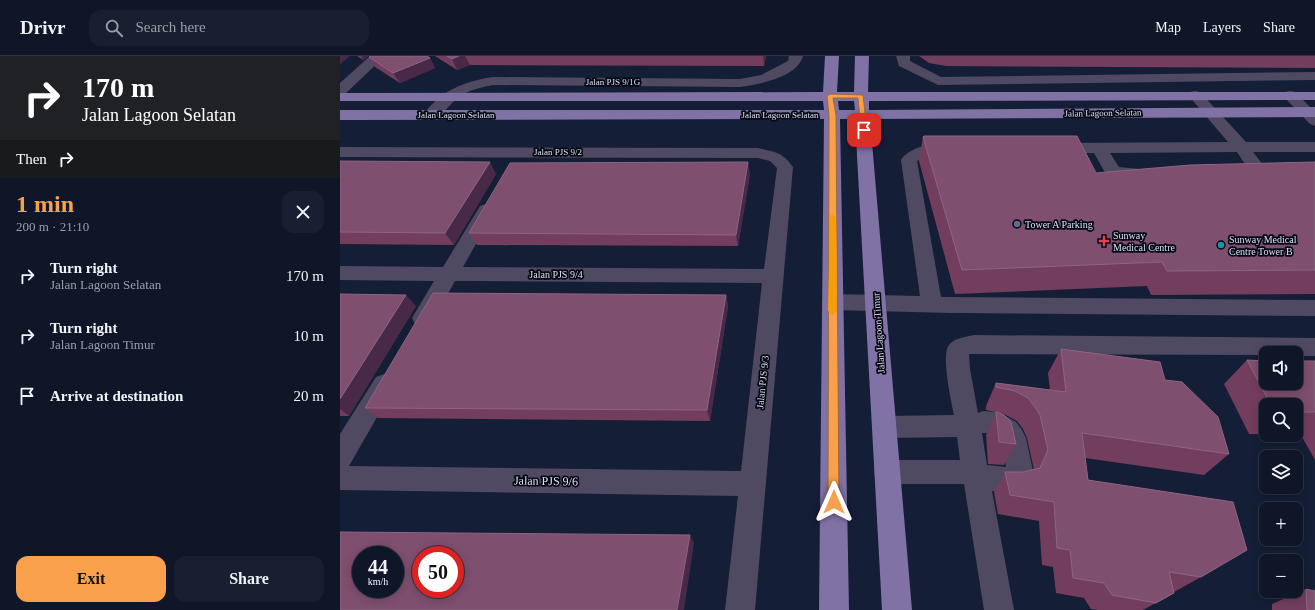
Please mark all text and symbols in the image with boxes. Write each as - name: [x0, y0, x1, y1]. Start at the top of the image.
- search box: [89, 10, 369, 46]
- text: Drivr: [20, 17, 65, 38]
- icon: search: [103, 17, 125, 39]
- text: Search here: [135, 19, 206, 35]
- text: Map: [1155, 20, 1181, 35]
- text: Layers: [1203, 20, 1241, 35]
- text: Share: [1263, 20, 1295, 35]
- icon: right: [16, 72, 68, 124]
- text: 170 m: [82, 72, 154, 103]
- street label: Jalan PJS 9/1G: [586, 77, 641, 87]
- text: Jalan Lagoon Selatan: [82, 105, 236, 125]
- street label: Jalan Lagoon Selatan: [1064, 107, 1142, 119]
- street label: Jalan Lagoon Selatan: [418, 110, 495, 120]
- street label: Jalan Lagoon Selatan: [742, 110, 819, 120]
- pin: [847, 113, 881, 147]
- icon: arrive: [853, 119, 875, 141]
- street label: Jalan PJS 9/2: [534, 147, 582, 157]
- icon: right: [55, 148, 77, 170]
- text: Then: [16, 151, 47, 167]
- text: 1 min: [16, 191, 74, 217]
- button: close: [282, 191, 324, 233]
- text: 200 m · 21:10: [16, 219, 89, 234]
- marker: Tower A Parking: [1012, 219, 1022, 229]
- place label: Tower A Parking: [1025, 219, 1093, 230]
- place label: Sunway Medical Centre: [1113, 230, 1175, 253]
- place label: Sunway Medical Centre Tower B: [1229, 234, 1297, 257]
- marker: Sunway Medical Centre: [1098, 235, 1110, 247]
- marker: Sunway Medical Centre Tower B: [1216, 240, 1226, 250]
- text: Turn right: [50, 260, 117, 276]
- icon: right: [16, 265, 38, 287]
- text: 170 m: [286, 268, 324, 284]
- street label: Jalan PJS 9/4: [529, 269, 583, 280]
- text: Jalan Lagoon Selatan: [50, 277, 161, 292]
- street label: Jalan Lagoon Timur: [870, 292, 887, 374]
- text: Turn right: [50, 320, 117, 336]
- icon: right: [16, 325, 38, 347]
- text: 10 m: [294, 328, 324, 344]
- text: Jalan Lagoon Timur: [50, 337, 155, 352]
- map controls: [1259, 346, 1303, 598]
- button: sound: [1259, 346, 1303, 390]
- street label: Jalan PJS 9/3: [754, 355, 771, 409]
- icon: arrive: [16, 385, 38, 407]
- text: Arrive at destination: [50, 388, 183, 404]
- text: 20 m: [294, 388, 324, 404]
- button: search: [1259, 398, 1303, 442]
- button: layers: [1259, 450, 1303, 494]
- street label: Jalan PJS 9/6: [514, 473, 578, 489]
- position arrow: [813, 481, 855, 523]
- button: +: [1259, 502, 1303, 546]
- speed limit sign: 50: [412, 546, 464, 598]
- button: −: [1259, 554, 1303, 598]
- button: Exit: [16, 556, 166, 602]
- button: Share: [174, 556, 324, 602]
- text: 44: [368, 556, 388, 578]
- text: km/h: [368, 576, 388, 587]

